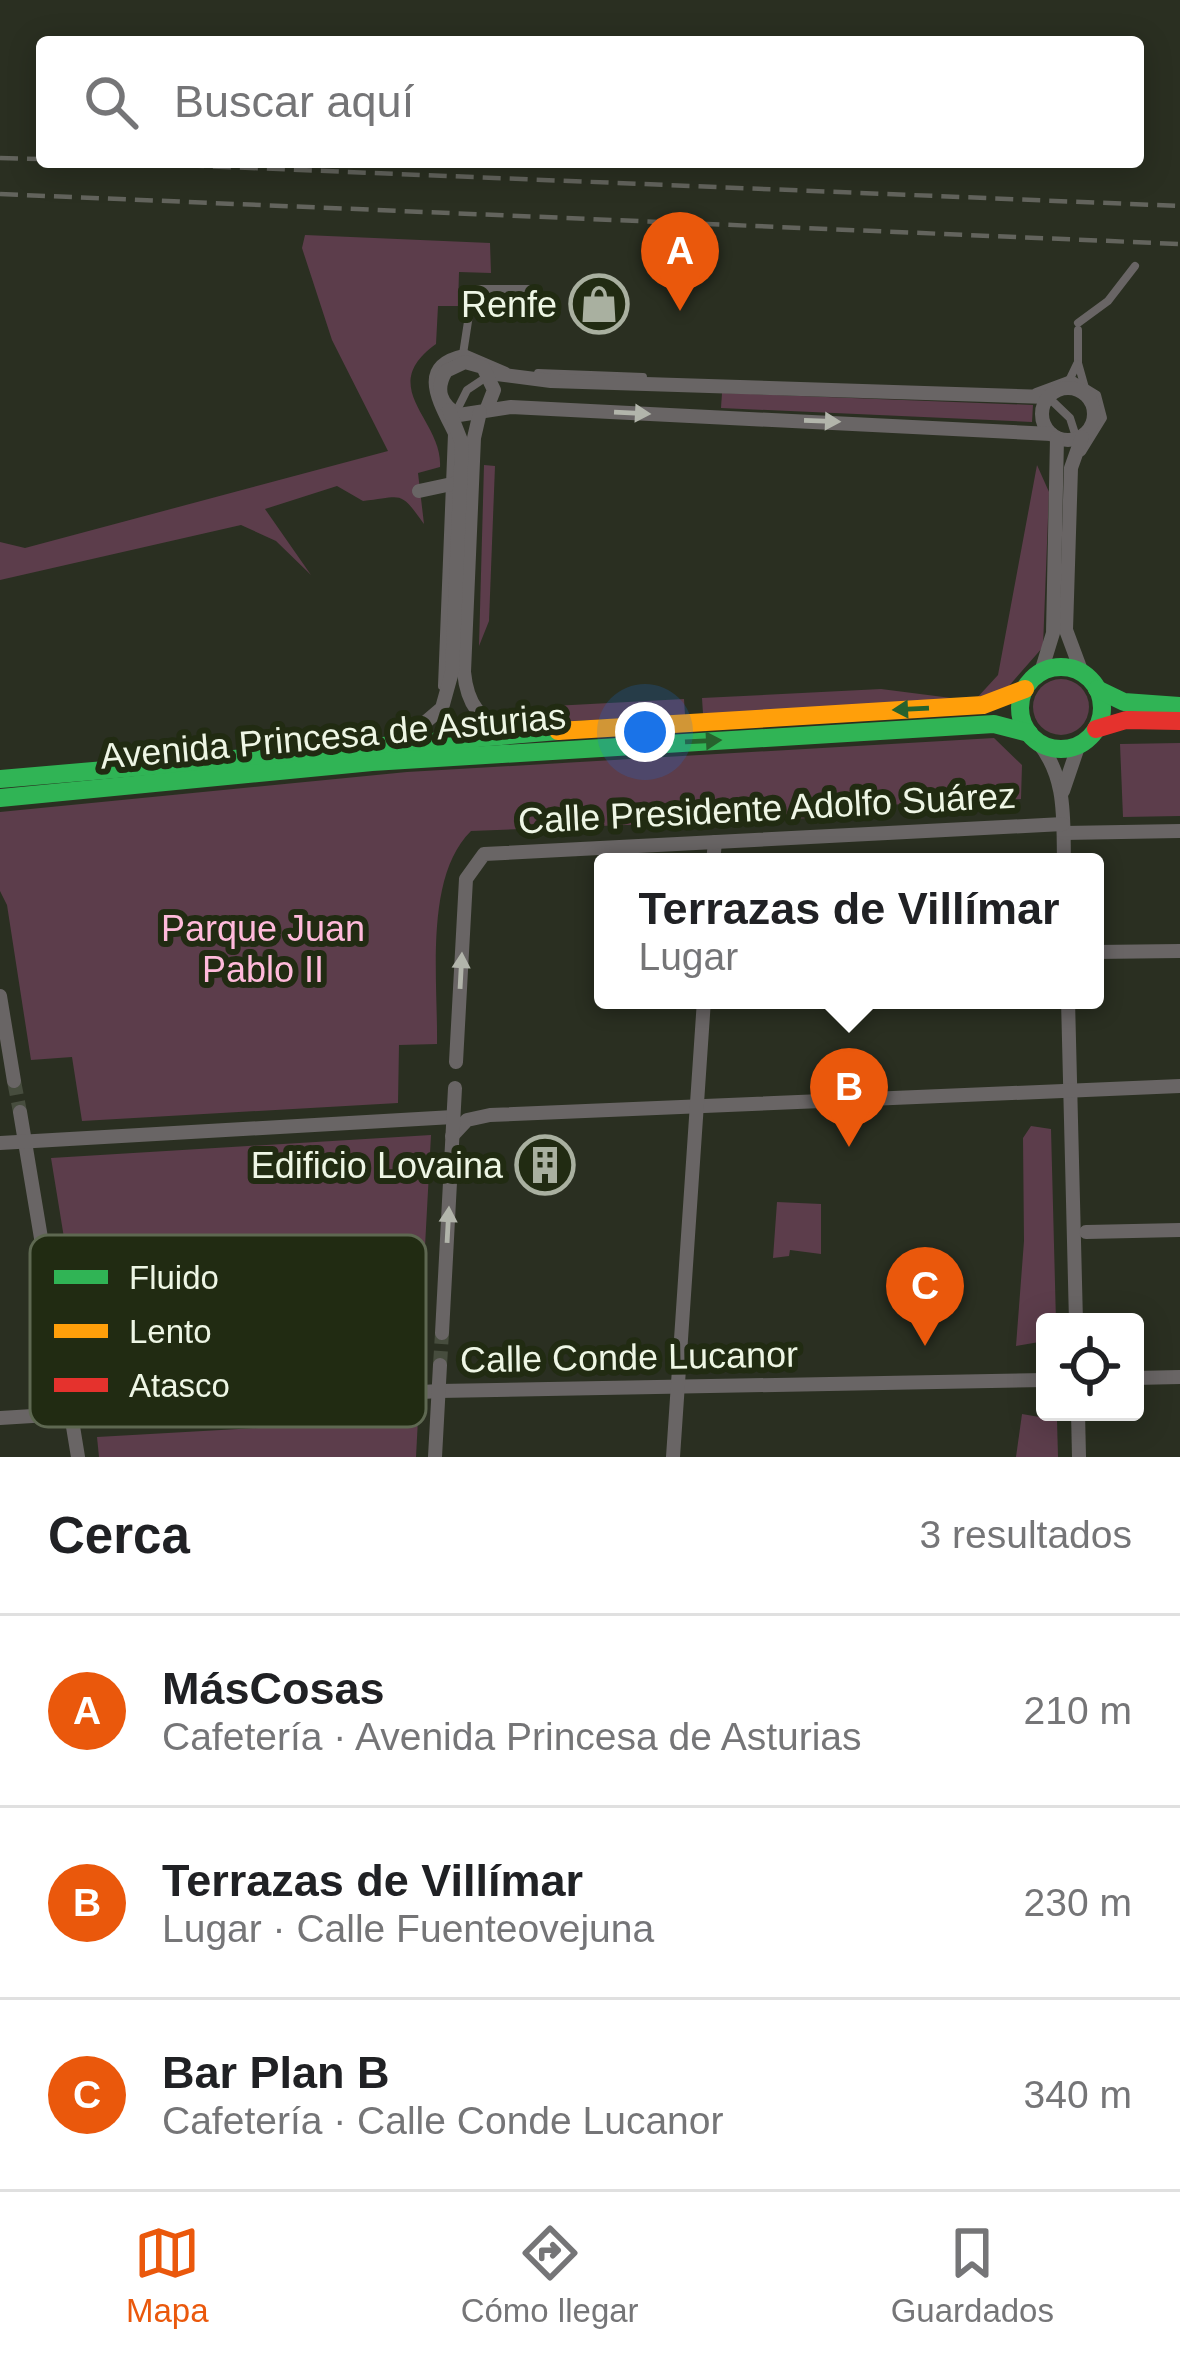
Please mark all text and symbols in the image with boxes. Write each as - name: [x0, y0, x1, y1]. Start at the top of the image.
- search box: [36, 36, 1144, 168]
- icon: search: [78, 69, 144, 135]
- text: Buscar aquí: [174, 76, 414, 127]
- pin: A: [641, 212, 719, 311]
- shop icon: Renfe: [568, 273, 630, 335]
- place label: Renfe: [461, 284, 557, 325]
- one-way arrow: [614, 404, 652, 423]
- one-way arrow: [804, 412, 842, 431]
- street label: Avenida Princesa de Asturias: [98, 695, 568, 777]
- one-way arrow: [892, 700, 929, 719]
- your location: [615, 702, 675, 762]
- one-way arrow: [685, 731, 723, 750]
- street label: Calle Presidente Adolfo Suárez: [517, 774, 1017, 842]
- popup: [594, 853, 1104, 1009]
- text: Terrazas de Villímar: [638, 883, 1060, 934]
- park label: Parque Juan Pablo II: [161, 908, 365, 990]
- text: Lugar: [638, 935, 738, 978]
- one-way arrow: [452, 951, 471, 989]
- pin: B: [810, 1048, 888, 1147]
- building icon: Edificio Lovaina: [514, 1134, 576, 1196]
- place label: Edificio Lovaina: [251, 1145, 504, 1186]
- one-way arrow: [439, 1205, 458, 1243]
- legend: [30, 1235, 426, 1427]
- pin: C: [886, 1247, 964, 1346]
- text: Fluido: [129, 1259, 219, 1296]
- text: Lento: [129, 1313, 212, 1350]
- map controls: [1036, 1313, 1144, 1421]
- button: locate: [1036, 1313, 1144, 1421]
- street label: Calle Conde Lucanor: [460, 1334, 798, 1380]
- text: Atasco: [129, 1367, 230, 1404]
- text: Cerca: [48, 1507, 190, 1564]
- text: 3 resultados: [920, 1513, 1132, 1556]
- text: MásCosas: [162, 1663, 385, 1714]
- text: A: [73, 1689, 101, 1732]
- text: 210 m: [1024, 1689, 1132, 1732]
- text: Cafetería · Avenida Princesa de Asturias: [162, 1715, 862, 1758]
- text: Terrazas de Villímar: [162, 1855, 583, 1906]
- text: B: [73, 1881, 101, 1924]
- text: 230 m: [1024, 1881, 1132, 1924]
- text: Lugar · Calle Fuenteovejuna: [162, 1907, 654, 1950]
- text: Bar Plan B: [162, 2047, 390, 2098]
- text: C: [73, 2073, 101, 2116]
- text: 340 m: [1024, 2073, 1132, 2116]
- text: Cafetería · Calle Conde Lucanor: [162, 2099, 723, 2142]
- tab: Mapa: [126, 2220, 209, 2330]
- tab: Cómo llegar: [461, 2220, 639, 2330]
- tab: Guardados: [891, 2220, 1054, 2330]

